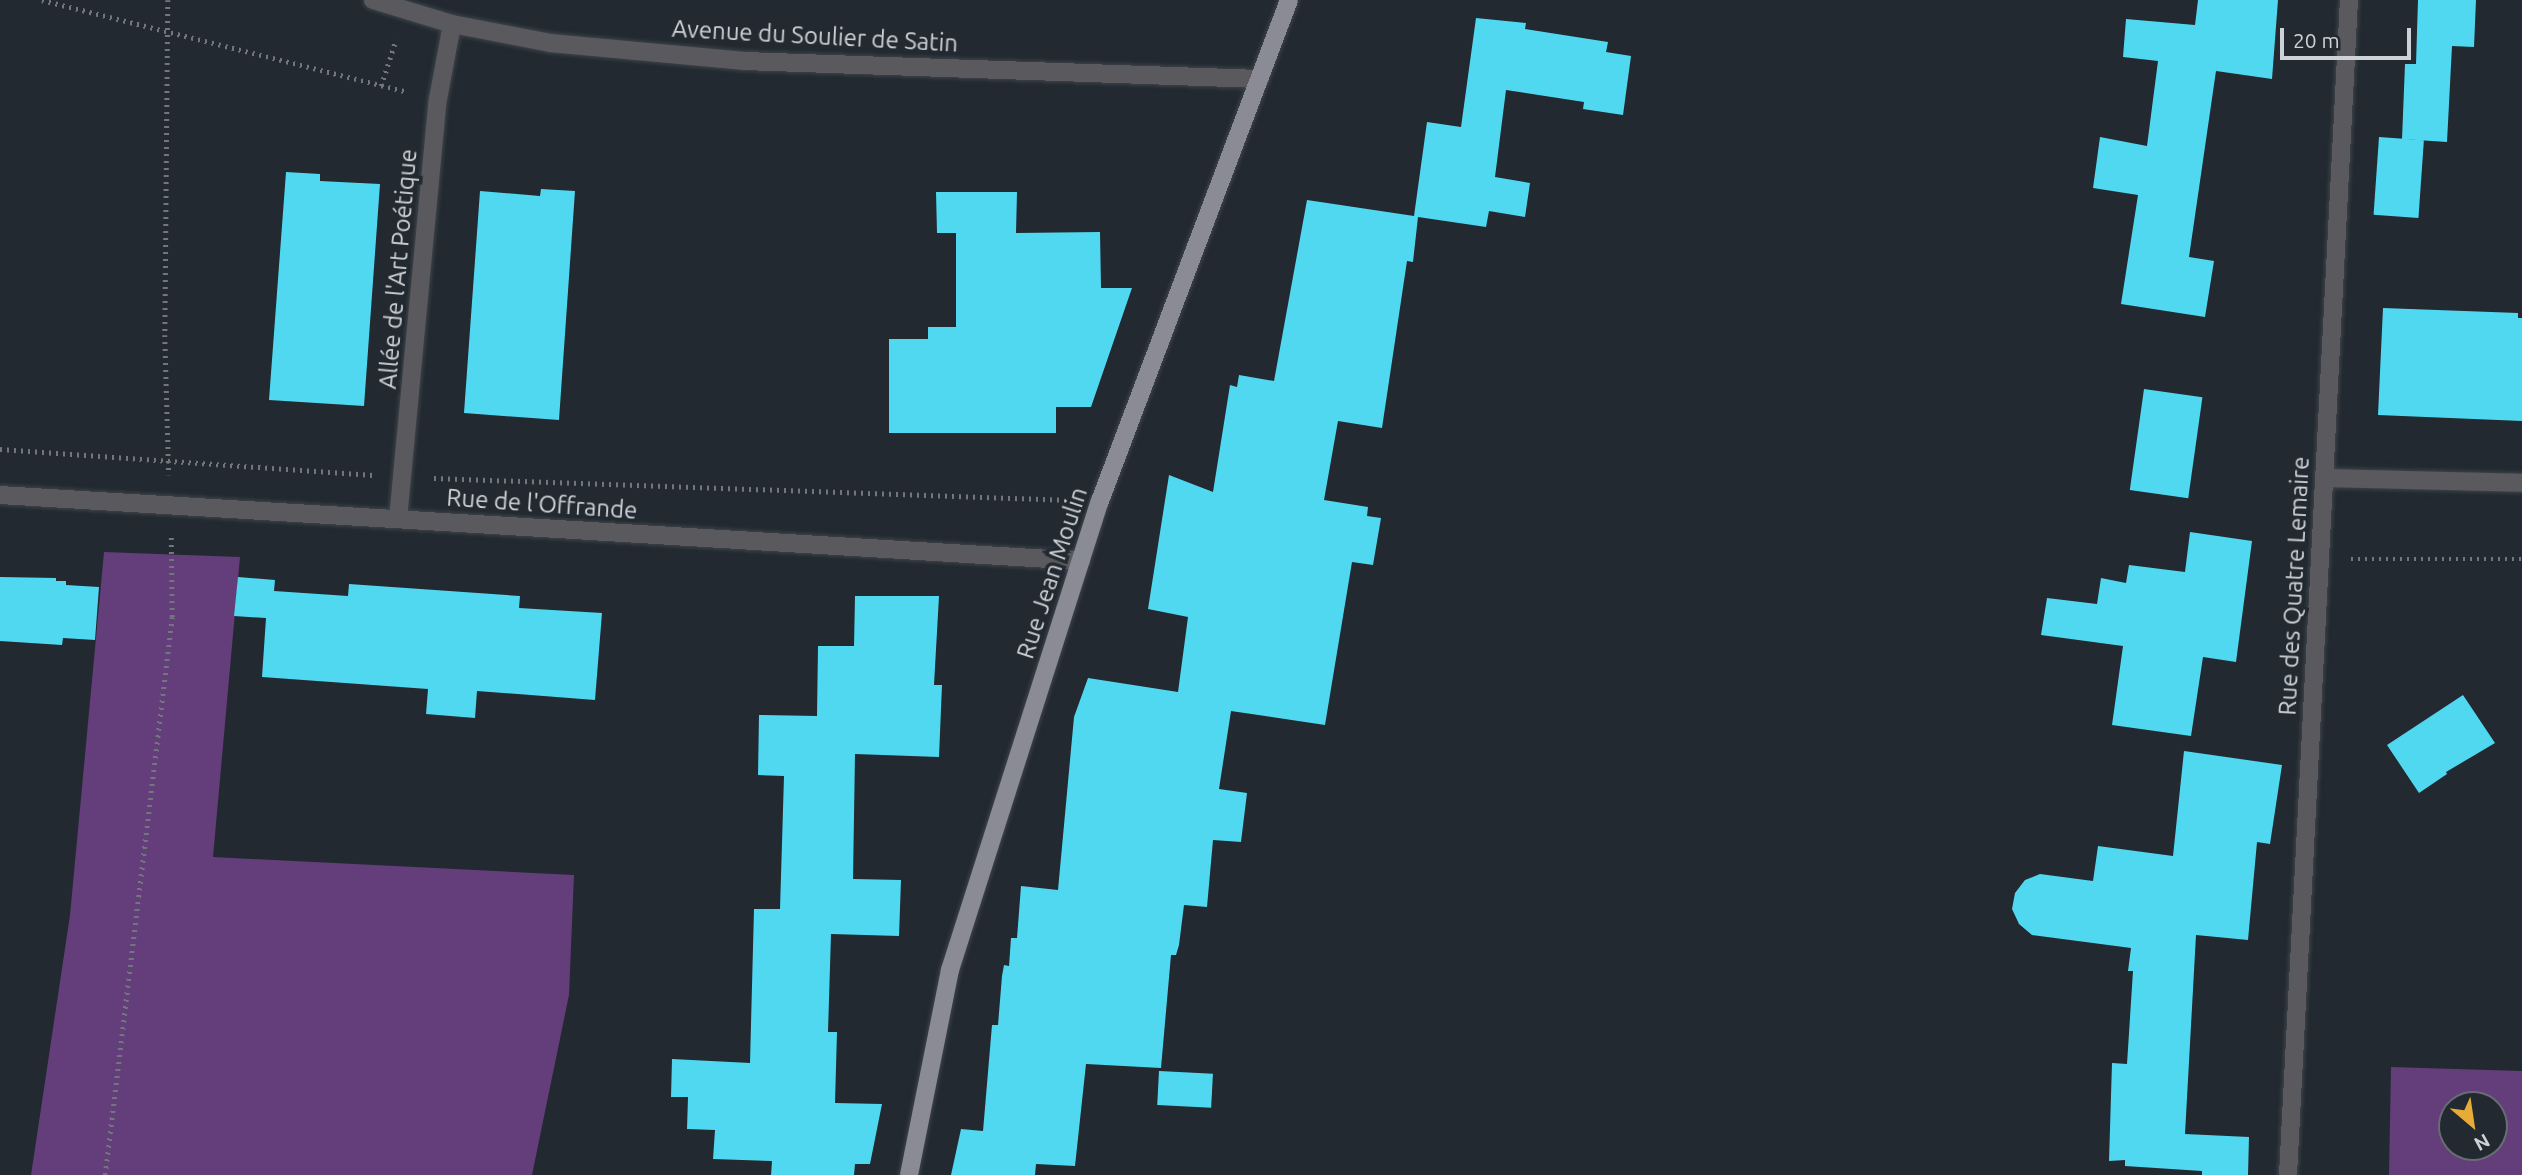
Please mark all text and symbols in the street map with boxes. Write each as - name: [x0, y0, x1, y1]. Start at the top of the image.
- street label: Avenue du Soulier de Satin: [671, 14, 959, 58]
- scale bar: [2284, 14, 2415, 58]
- text: 20 m: [2293, 28, 2340, 52]
- street label: Allée de l'Art Poétique: [373, 148, 423, 390]
- street label: Rue des Quatre Lemaire: [2273, 456, 2315, 716]
- street label: Rue de l'Offrande: [446, 483, 638, 525]
- street label: Rue Jean Moulin: [1011, 484, 1093, 662]
- north arrow: [2438, 1091, 2508, 1161]
- text: N: [2471, 1130, 2494, 1156]

